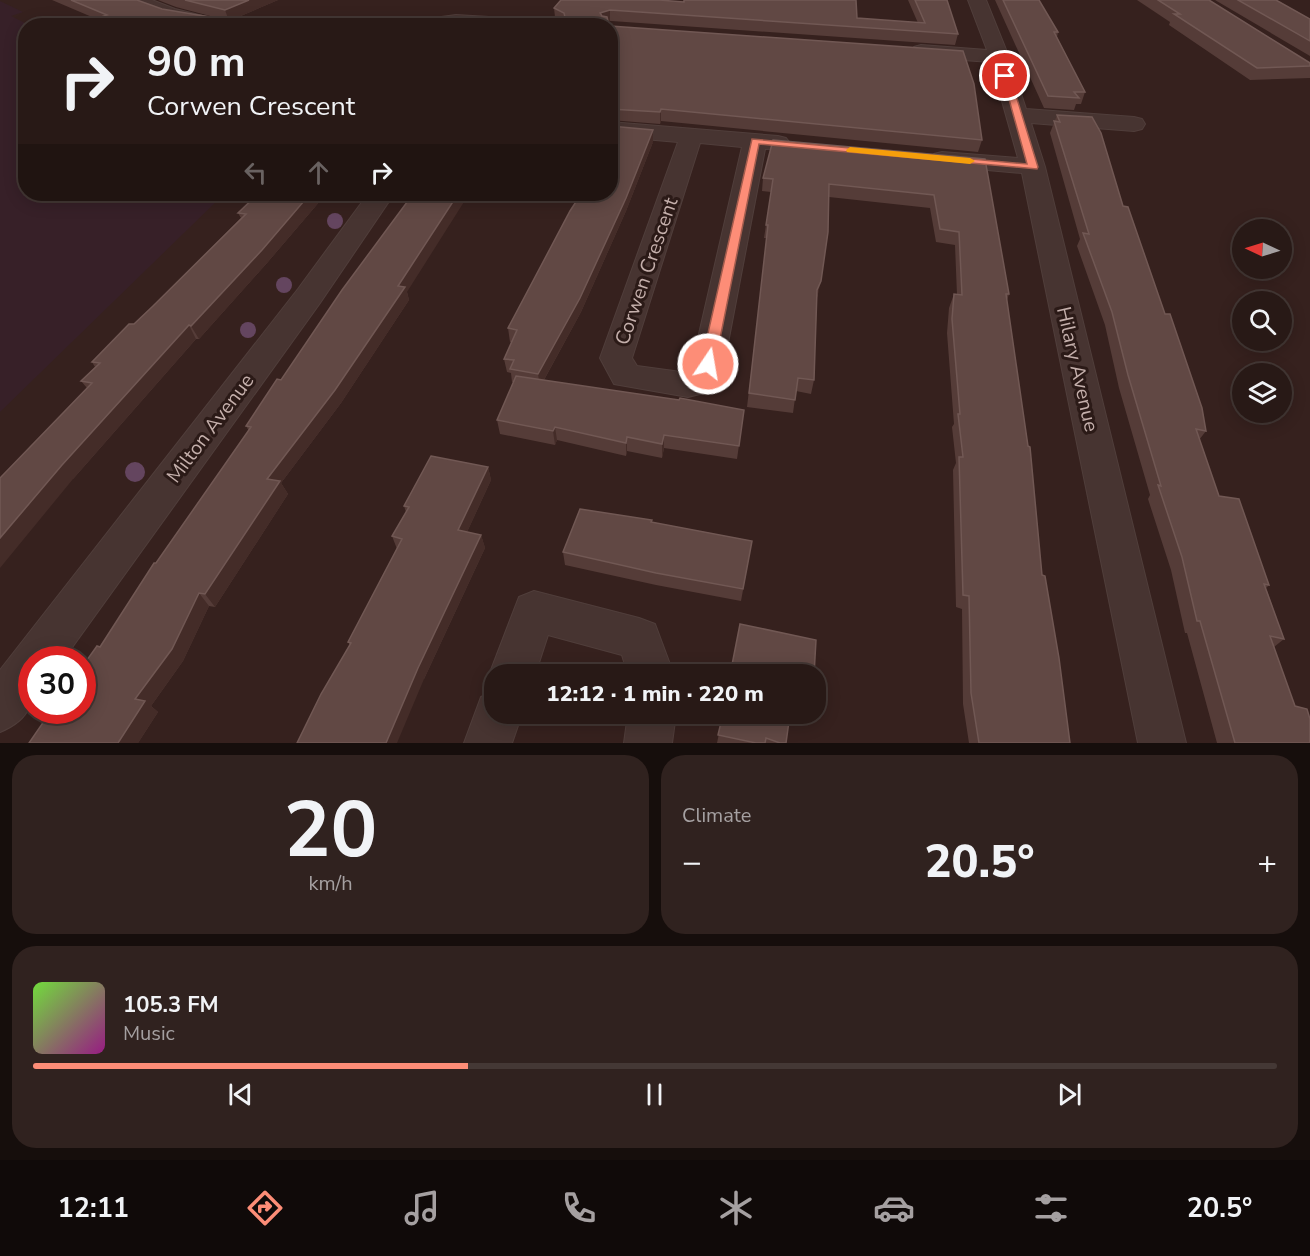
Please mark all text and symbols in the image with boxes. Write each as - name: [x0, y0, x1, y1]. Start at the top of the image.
- text: 90 m: [147, 34, 246, 91]
- icon: right: [48, 42, 126, 120]
- pin: [979, 50, 1030, 101]
- icon: arrive: [988, 59, 1021, 92]
- text: Corwen Crescent: [147, 88, 355, 125]
- icon: left: [239, 156, 272, 189]
- icon: ahead: [302, 156, 335, 189]
- icon: right: [365, 156, 398, 189]
- street label: Corwen Crescent: [609, 193, 685, 348]
- north arrow: [1232, 219, 1292, 279]
- map controls: [1232, 219, 1292, 423]
- button: search: [1232, 291, 1292, 351]
- street label: Hilary Avenue: [1050, 304, 1105, 434]
- position arrow: [676, 332, 740, 396]
- button: layers: [1232, 363, 1292, 423]
- street label: Milton Avenue: [160, 368, 260, 488]
- speed limit sign: 30: [18, 646, 96, 724]
- text: 12:12 · 1 min · 220 m: [546, 679, 764, 709]
- text: 20: [284, 777, 377, 884]
- text: Climate: [682, 802, 751, 829]
- text: 20.5°: [925, 832, 1034, 893]
- text: −: [682, 840, 702, 885]
- text: +: [1257, 840, 1277, 885]
- text: km/h: [308, 870, 353, 897]
- text: 105.3 FM: [123, 990, 219, 1020]
- text: Music: [123, 1020, 175, 1047]
- icon: previous: [224, 1078, 257, 1111]
- icon: pause: [638, 1078, 671, 1111]
- icon: next: [1053, 1078, 1086, 1111]
- icon: directions: [244, 1187, 286, 1229]
- icon: music: [401, 1187, 443, 1229]
- icon: phone: [558, 1187, 600, 1229]
- icon: climate: [715, 1187, 757, 1229]
- icon: car: [873, 1187, 915, 1229]
- icon: filters: [1030, 1187, 1072, 1229]
- text: 12:11: [58, 1190, 129, 1227]
- text: 20.5°: [1187, 1190, 1252, 1227]

